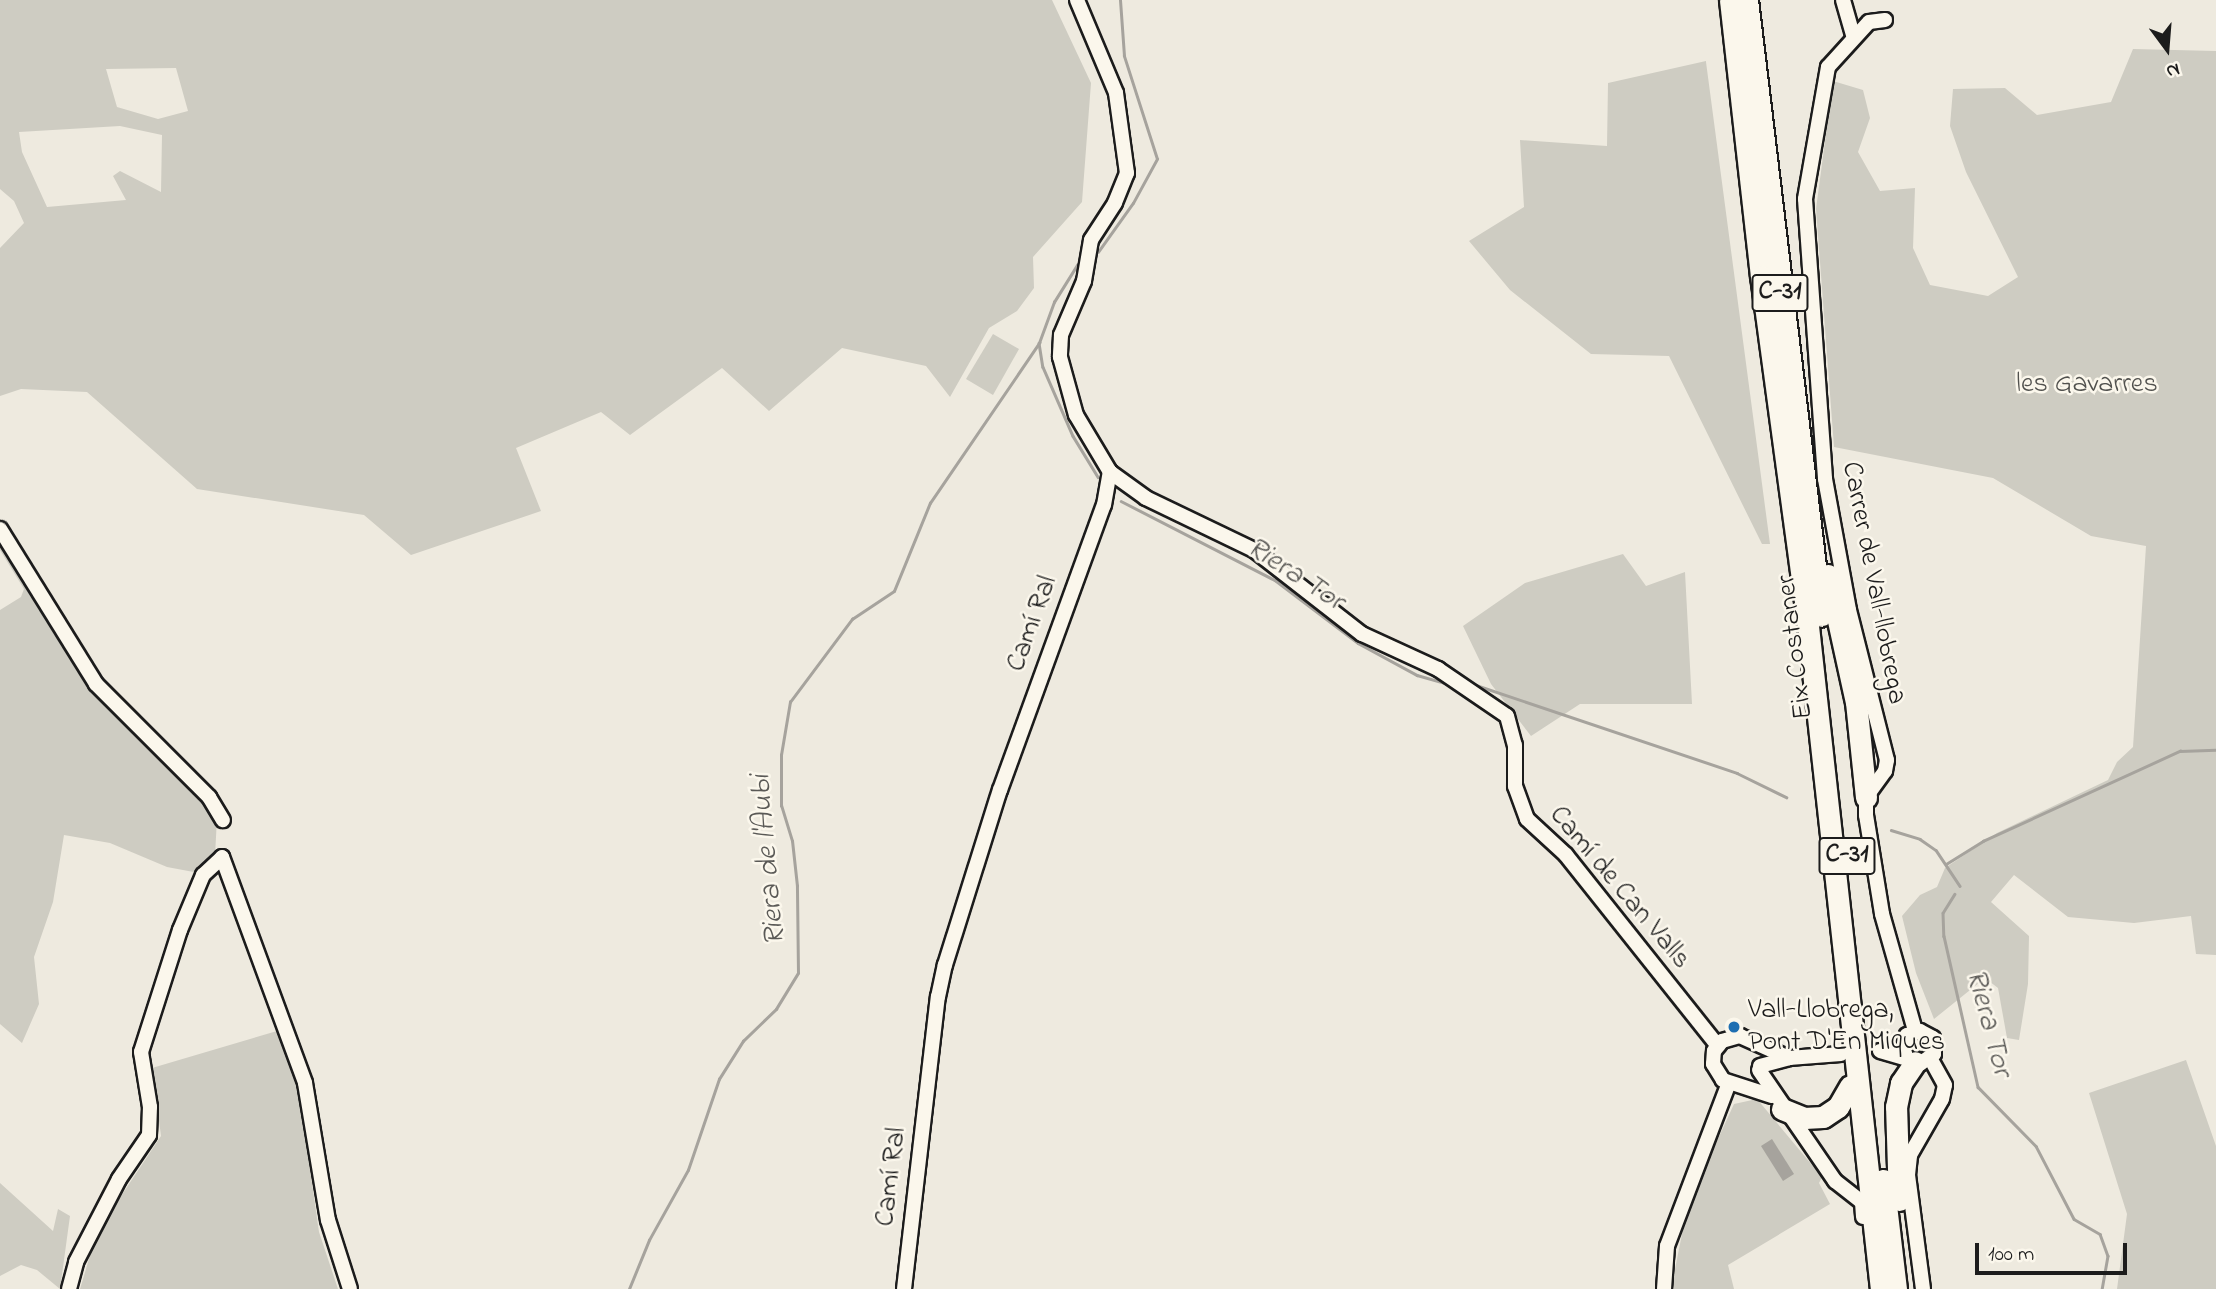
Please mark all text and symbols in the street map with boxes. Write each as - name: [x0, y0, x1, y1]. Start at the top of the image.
- north arrow: [2132, 14, 2202, 84]
- text: N: [2163, 55, 2183, 84]
- road number: C-31: [1750, 270, 1810, 316]
- park label: les Gavarres: [2016, 368, 2158, 402]
- street label: Carrer de Vall-llobrega: [1833, 459, 1913, 707]
- water label: Riera Tor: [1239, 530, 1351, 620]
- street label: Camí Ral: [1000, 571, 1066, 677]
- street label: Eix Costaner: [1770, 573, 1822, 721]
- water label: Riera de l'Aubi: [744, 773, 794, 947]
- street label: Camí de Can Valls: [1541, 800, 1697, 976]
- road number: C-31: [1817, 834, 1877, 878]
- water label: Riera Tor: [1956, 966, 2020, 1080]
- place label: Vall-Llobrega, Pont D'En Miques: [1748, 994, 1945, 1060]
- marker: Vall-Llobrega, Pont D'En Miques: [1726, 1019, 1742, 1035]
- street label: Camí Ral: [869, 1126, 915, 1228]
- scale bar: [1978, 1230, 2130, 1274]
- text: 100 m: [1988, 1240, 2034, 1270]

